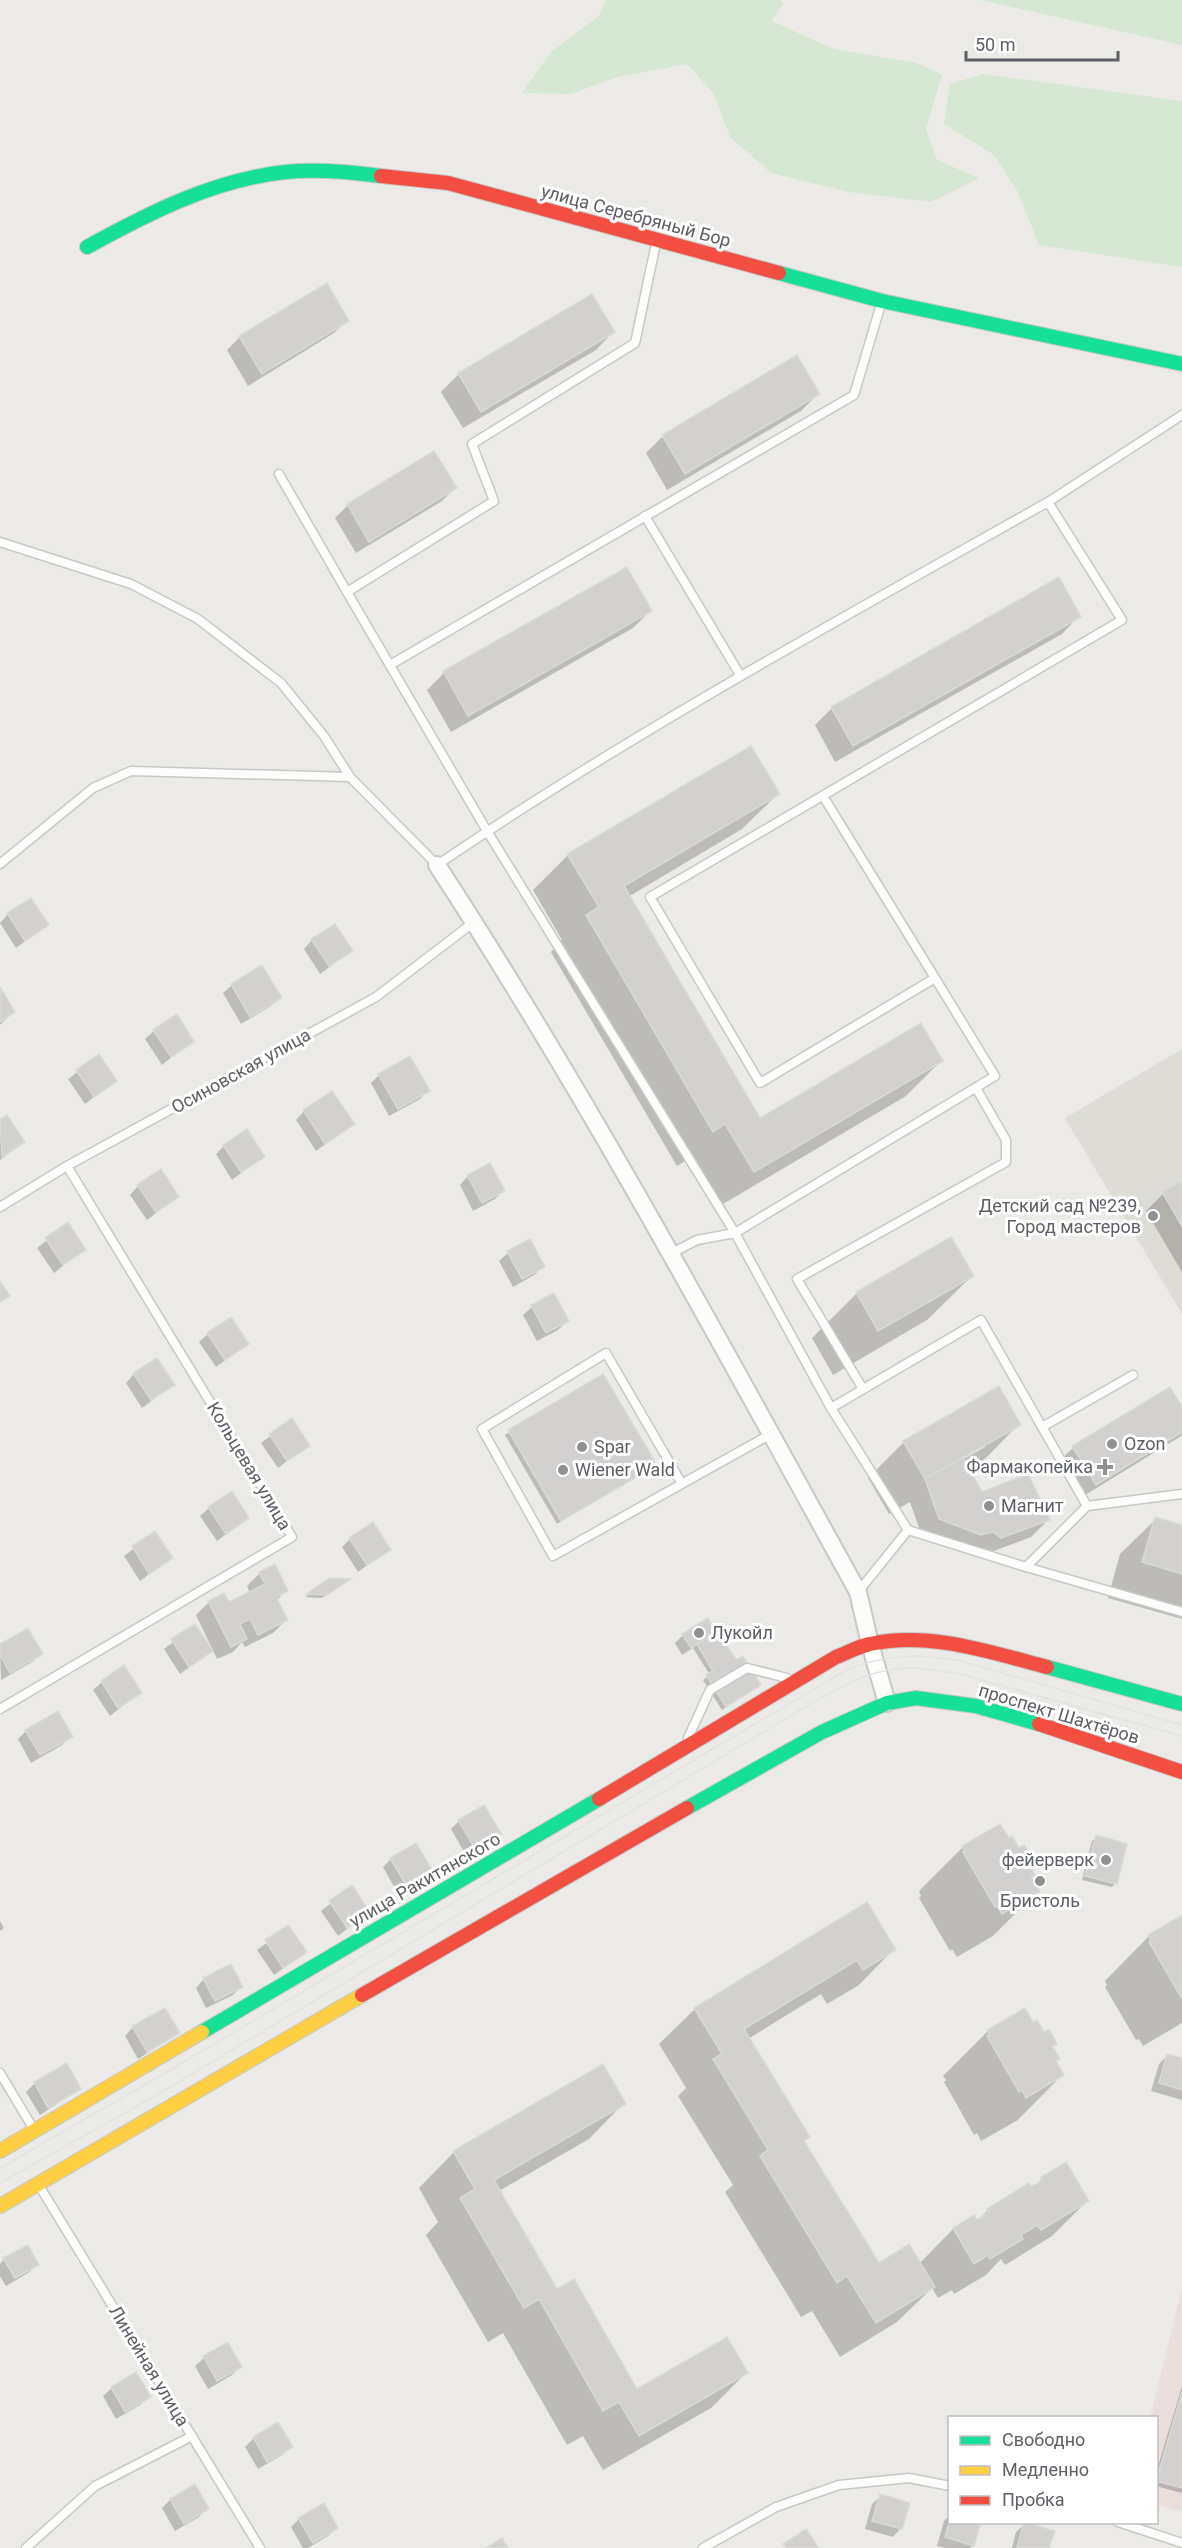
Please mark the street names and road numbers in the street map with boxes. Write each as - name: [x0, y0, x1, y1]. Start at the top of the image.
- street label: улица Серебряный Бор: [539, 180, 733, 251]
- street label: Осиновская улица: [168, 1024, 314, 1118]
- street label: Кольцевая улица: [203, 1398, 296, 1534]
- street label: проспект Шахтёров: [976, 1679, 1142, 1748]
- street label: улица Ракитянского: [346, 1828, 504, 1931]
- street label: Линейная улица: [105, 2301, 194, 2430]

